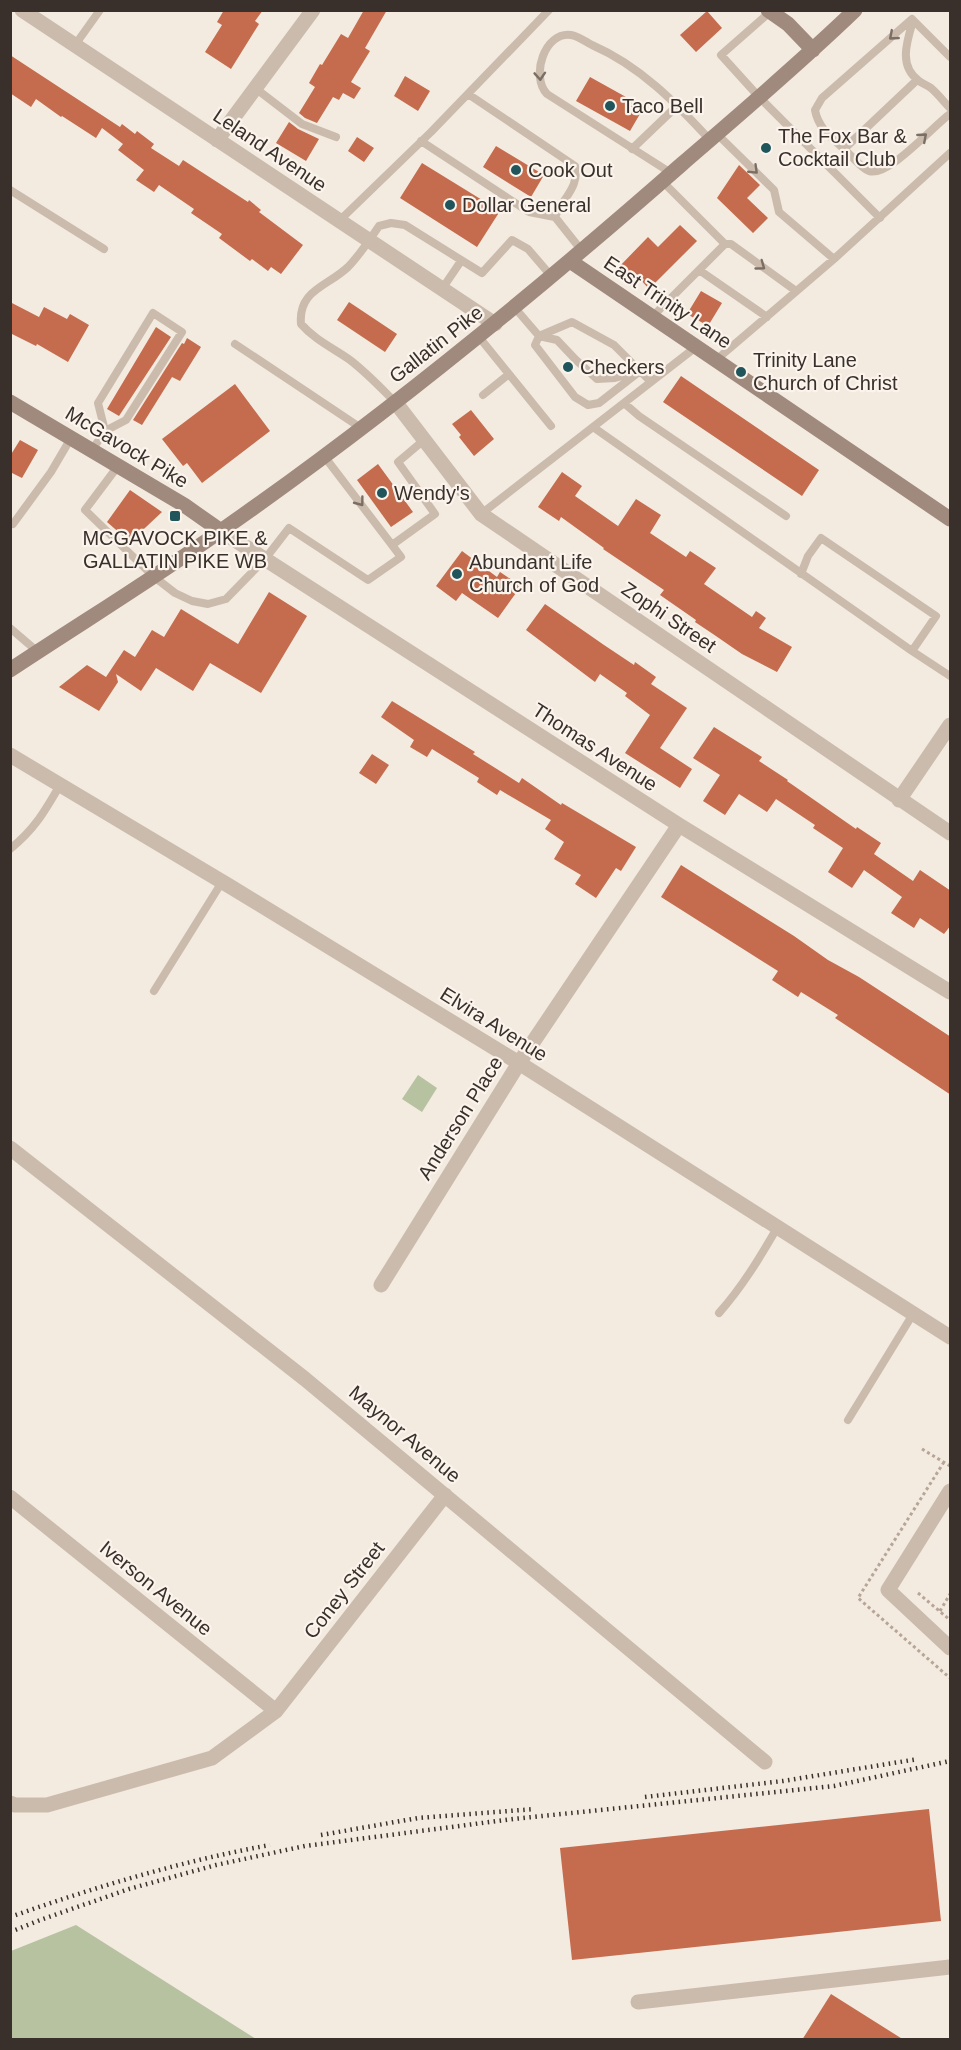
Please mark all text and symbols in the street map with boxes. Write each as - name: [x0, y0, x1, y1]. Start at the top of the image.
- one-way arrow: [889, 28, 900, 39]
- one-way arrow: [534, 72, 547, 81]
- place label: Taco Bell: [622, 95, 703, 117]
- marker: Taco Bell: [603, 99, 617, 113]
- street label: Leland Avenue: [209, 104, 331, 196]
- place label: The Fox Bar & Cocktail Club: [778, 125, 908, 170]
- one-way arrow: [916, 134, 927, 145]
- marker: The Fox Bar & Cocktail Club: [759, 141, 773, 155]
- place label: Cook Out: [528, 159, 613, 181]
- marker: Cook Out: [509, 163, 523, 177]
- one-way arrow: [747, 163, 757, 174]
- place label: Dollar General: [462, 194, 591, 216]
- marker: Dollar General: [443, 198, 457, 212]
- street label: East Trinity Lane: [600, 251, 736, 353]
- one-way arrow: [755, 259, 766, 270]
- street label: Gallatin Pike: [385, 301, 487, 387]
- place label: Trinity Lane Church of Christ: [753, 349, 898, 394]
- place label: Checkers: [580, 356, 664, 378]
- marker: Checkers: [561, 360, 575, 374]
- marker: Trinity Lane Church of Christ: [734, 365, 748, 379]
- street label: McGavock Pike: [62, 402, 192, 492]
- place label: Wendy's: [394, 482, 470, 504]
- marker: Wendy's: [375, 486, 389, 500]
- one-way arrow: [352, 496, 363, 507]
- marker: MCGAVOCK PIKE & GALLATIN PIKE WB: [168, 509, 182, 523]
- place label: MCGAVOCK PIKE & GALLATIN PIKE WB: [82, 527, 268, 572]
- place label: Abundant Life Church of God: [469, 551, 599, 596]
- marker: Abundant Life Church of God: [450, 567, 464, 581]
- street label: Zophi Street: [618, 577, 721, 657]
- street label: Thomas Avenue: [529, 699, 661, 795]
- street label: Elvira Avenue: [436, 982, 552, 1066]
- street label: Anderson Place: [413, 1052, 507, 1184]
- street label: Maynor Avenue: [345, 1381, 465, 1487]
- street label: Iverson Avenue: [96, 1536, 216, 1640]
- street label: Coney Street: [299, 1537, 389, 1643]

